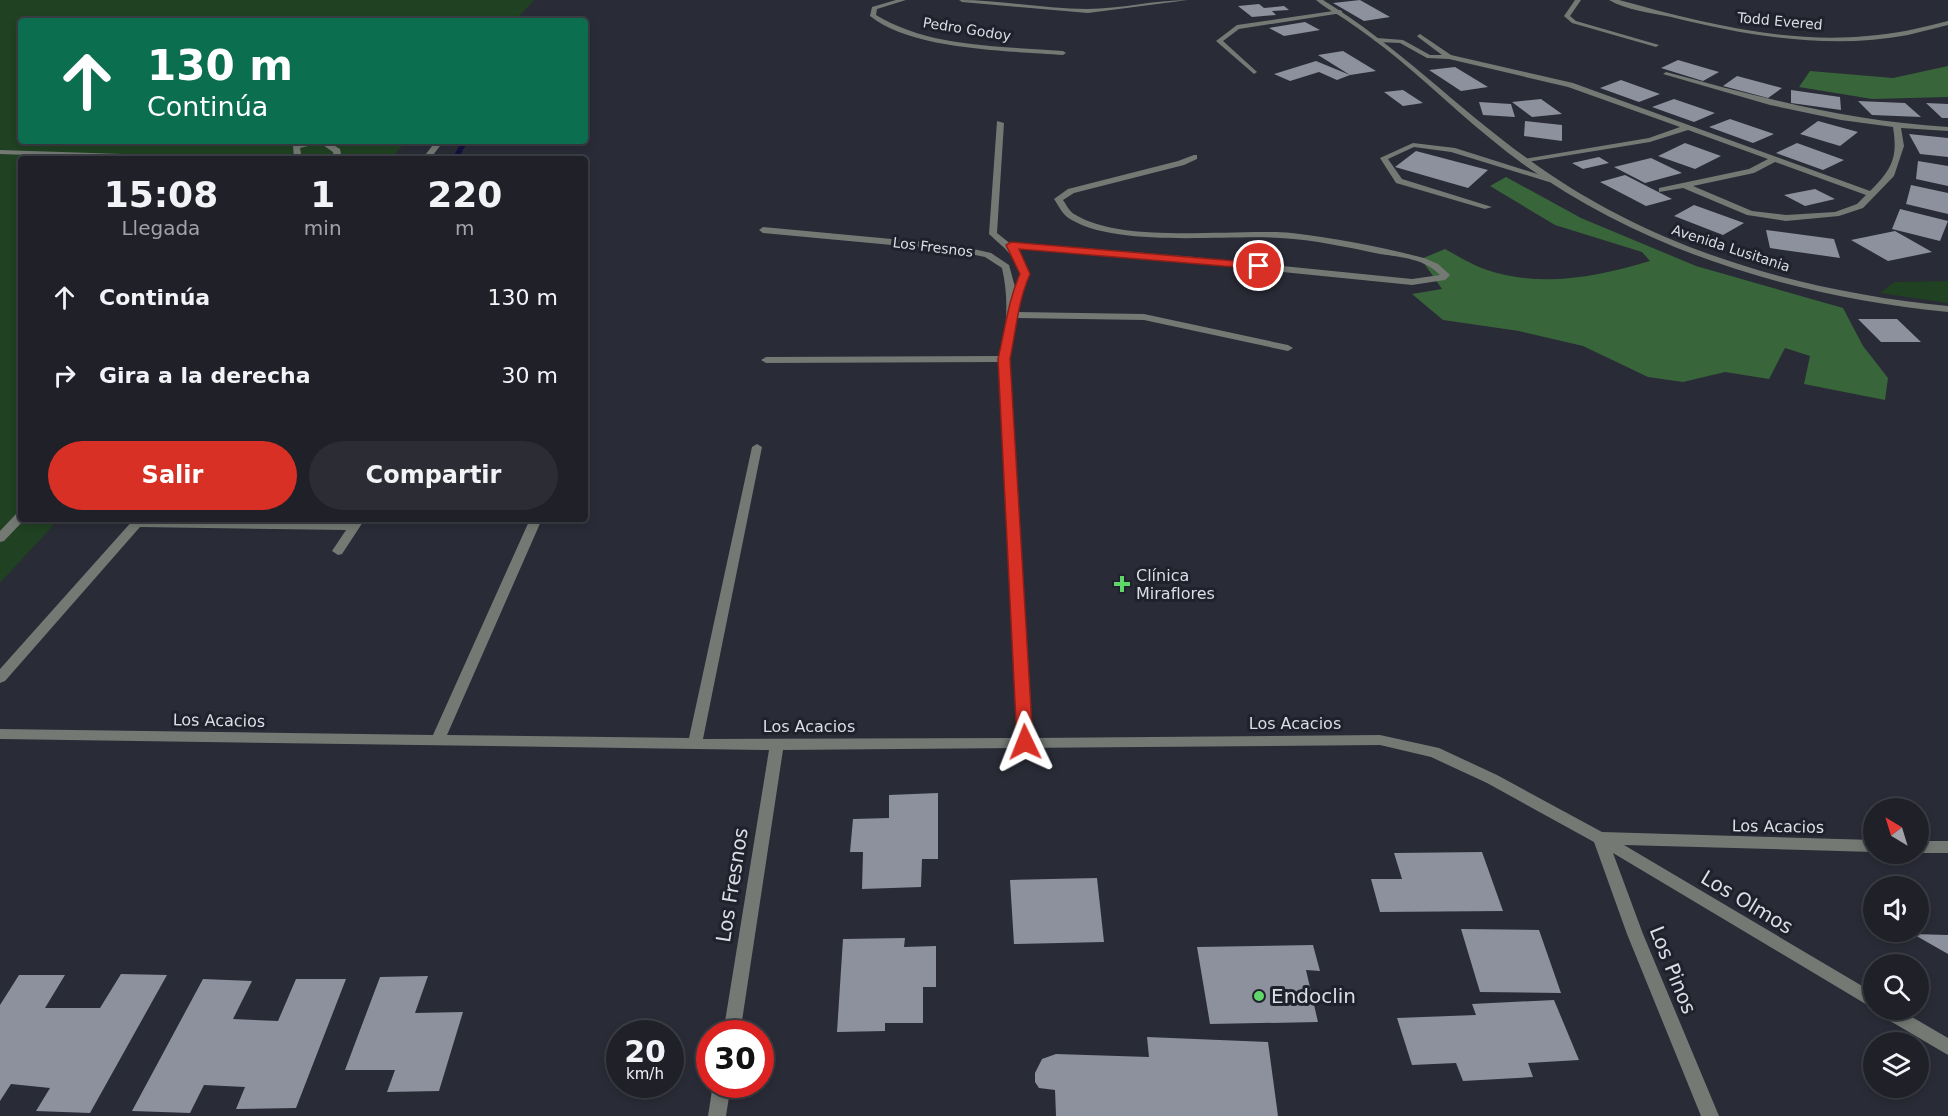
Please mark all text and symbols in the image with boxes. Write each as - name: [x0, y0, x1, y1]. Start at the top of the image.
- street label: Todd Evered: [1736, 9, 1823, 33]
- street label: Pedro Godoy: [922, 14, 1012, 44]
- text: 130 m: [147, 41, 293, 90]
- icon: ahead: [48, 42, 126, 120]
- text: Continúa: [147, 91, 268, 122]
- text: 15:08: [104, 174, 218, 215]
- text: 1: [310, 174, 335, 215]
- text: 220: [427, 174, 502, 215]
- text: Llegada: [121, 216, 200, 240]
- text: min: [304, 216, 342, 240]
- text: m: [455, 216, 475, 240]
- street label: Avenida Lusitania: [1670, 221, 1792, 275]
- street label: Los Fresnos: [892, 234, 974, 260]
- pin: [1233, 240, 1284, 291]
- icon: arrive: [1242, 249, 1275, 282]
- icon: ahead: [48, 281, 81, 314]
- text: Continúa: [99, 285, 210, 310]
- text: 130 m: [488, 285, 558, 310]
- icon: right: [48, 359, 81, 392]
- text: Gira a la derecha: [99, 363, 311, 388]
- text: 30 m: [502, 363, 558, 388]
- button: Salir: [48, 441, 297, 510]
- button: Compartir: [309, 441, 558, 510]
- place label: Clínica Miraflores: [1136, 566, 1215, 603]
- marker: Clínica Miraflores: [1113, 575, 1131, 593]
- street label: Los Acacios: [173, 710, 265, 731]
- position arrow: [993, 710, 1057, 774]
- street label: Los Acacios: [1249, 714, 1341, 733]
- street label: Los Acacios: [763, 717, 855, 736]
- north arrow: [1863, 798, 1929, 864]
- map controls: [1863, 798, 1929, 1098]
- street label: Los Acacios: [1732, 816, 1824, 837]
- street label: Los Fresnos: [711, 826, 753, 944]
- street label: Los Olmos: [1697, 865, 1797, 939]
- button: sound: [1863, 876, 1929, 942]
- street label: Los Pinos: [1645, 923, 1701, 1017]
- button: search: [1863, 954, 1929, 1020]
- place label: Endoclin: [1271, 984, 1356, 1008]
- marker: Endoclin: [1252, 989, 1266, 1003]
- speed limit sign: 30: [696, 1020, 774, 1098]
- button: layers: [1863, 1032, 1929, 1098]
- text: 20: [624, 1034, 666, 1069]
- text: km/h: [626, 1065, 664, 1083]

